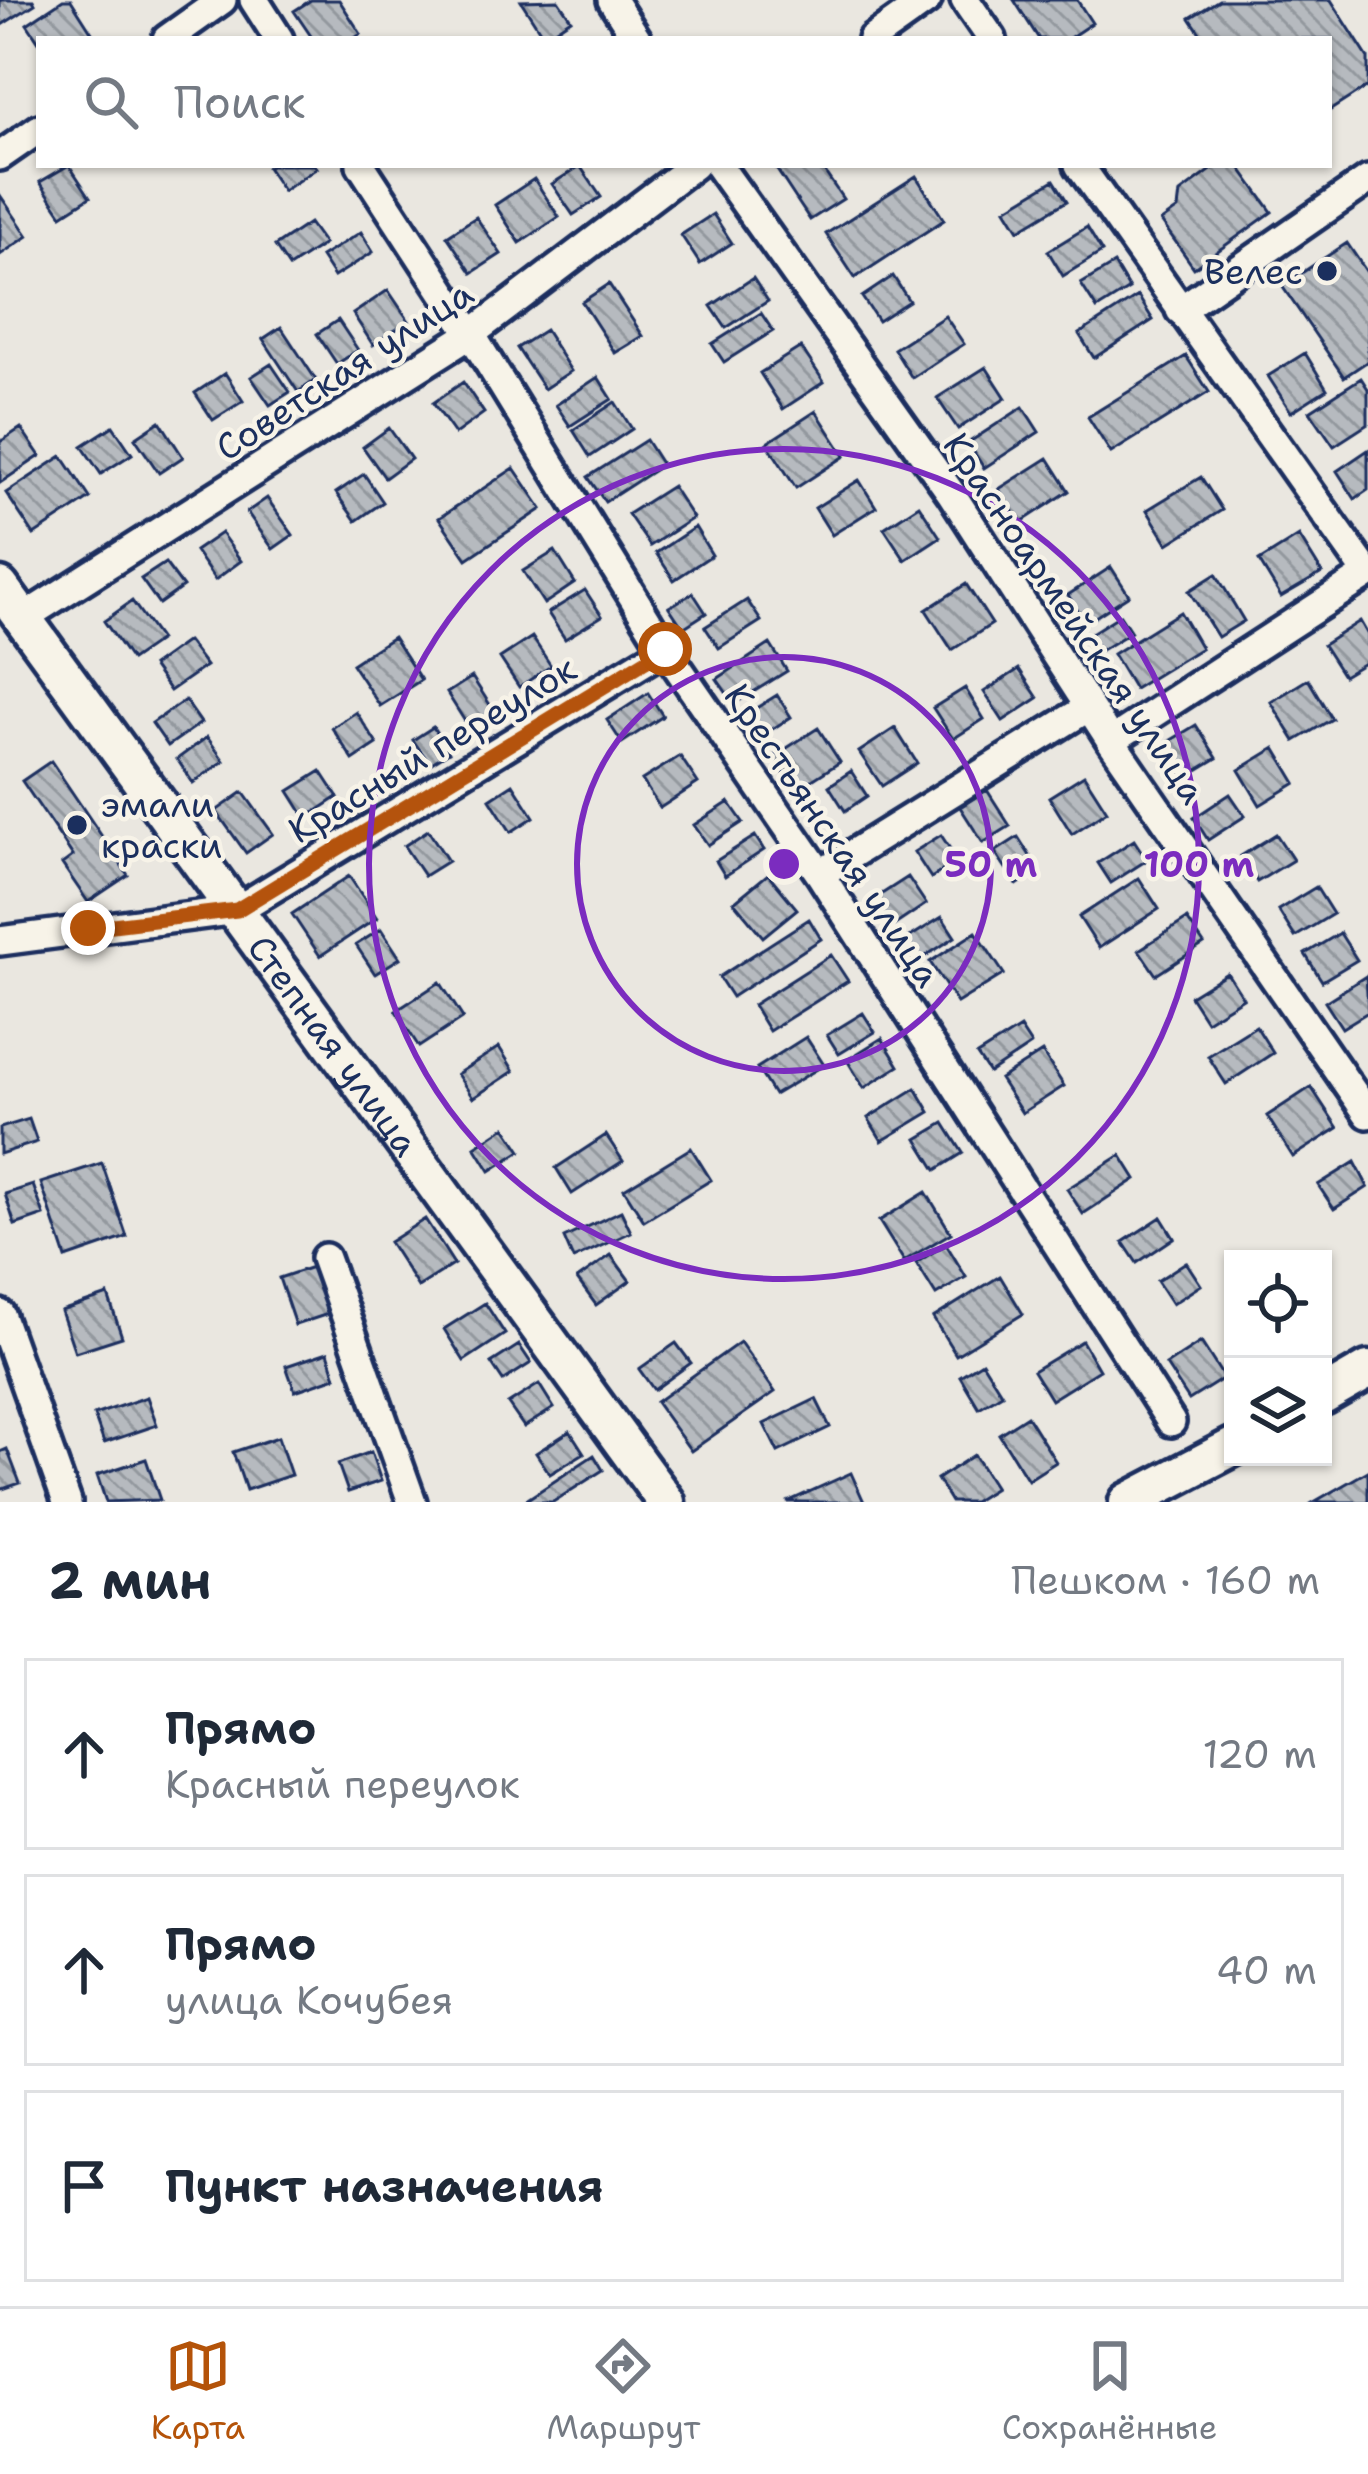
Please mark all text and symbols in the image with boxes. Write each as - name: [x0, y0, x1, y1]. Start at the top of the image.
- search box: [36, 36, 1332, 168]
- icon: search: [78, 69, 144, 135]
- text: Поиск: [174, 72, 305, 132]
- place label: Велес: [1204, 247, 1303, 296]
- marker: Велес: [1314, 258, 1340, 284]
- street label: Советская улица: [206, 269, 482, 472]
- street label: Красноармейская улица: [932, 423, 1217, 813]
- route start: [638, 622, 692, 676]
- street label: Красный переулок: [279, 644, 585, 855]
- street label: Крестьянская улица: [713, 674, 952, 996]
- place label: эмали краски: [101, 780, 222, 870]
- marker: эмали краски: [64, 812, 90, 838]
- text: 50 m: [945, 840, 1038, 889]
- text: 100 m: [1144, 840, 1255, 889]
- centre of rings: [763, 843, 805, 885]
- route end: [61, 901, 115, 955]
- street label: Степная улица: [236, 925, 430, 1166]
- map controls: [1224, 1250, 1332, 1466]
- button: locate: [1224, 1250, 1332, 1358]
- button: layers: [1224, 1358, 1332, 1466]
- text: 2 мин: [48, 1546, 212, 1614]
- text: Пешком · 160 m: [1011, 1554, 1320, 1606]
- text: Прямо: [165, 1698, 316, 1758]
- icon: ahead: [51, 1721, 117, 1787]
- text: 120 m: [1202, 1728, 1317, 1780]
- text: Красный переулок: [165, 1758, 520, 1810]
- text: Прямо: [165, 1914, 316, 1974]
- icon: ahead: [51, 1937, 117, 2003]
- text: 40 m: [1216, 1944, 1317, 1996]
- text: улица Кочубея: [165, 1974, 453, 2026]
- icon: arrive: [51, 2153, 117, 2219]
- text: Пункт назначения: [165, 2156, 604, 2216]
- tab: Карта: [151, 2333, 245, 2450]
- tab: Маршрут: [546, 2333, 700, 2450]
- tab: Сохранённые: [1002, 2333, 1217, 2450]

